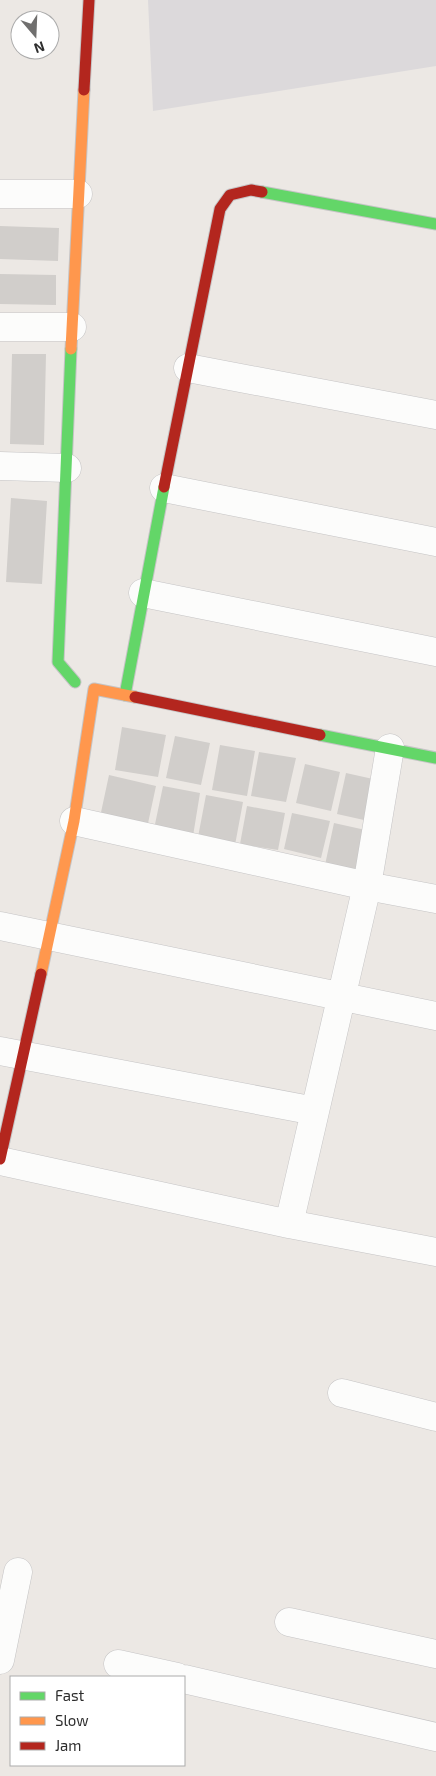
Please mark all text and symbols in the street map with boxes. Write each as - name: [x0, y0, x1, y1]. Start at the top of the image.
- north arrow: [10, 10, 60, 60]
- text: N: [32, 38, 47, 57]
- legend: [10, 1676, 185, 1766]
- text: Fast: [55, 1686, 85, 1704]
- text: Slow: [55, 1711, 89, 1729]
- text: Jam: [55, 1736, 81, 1754]

